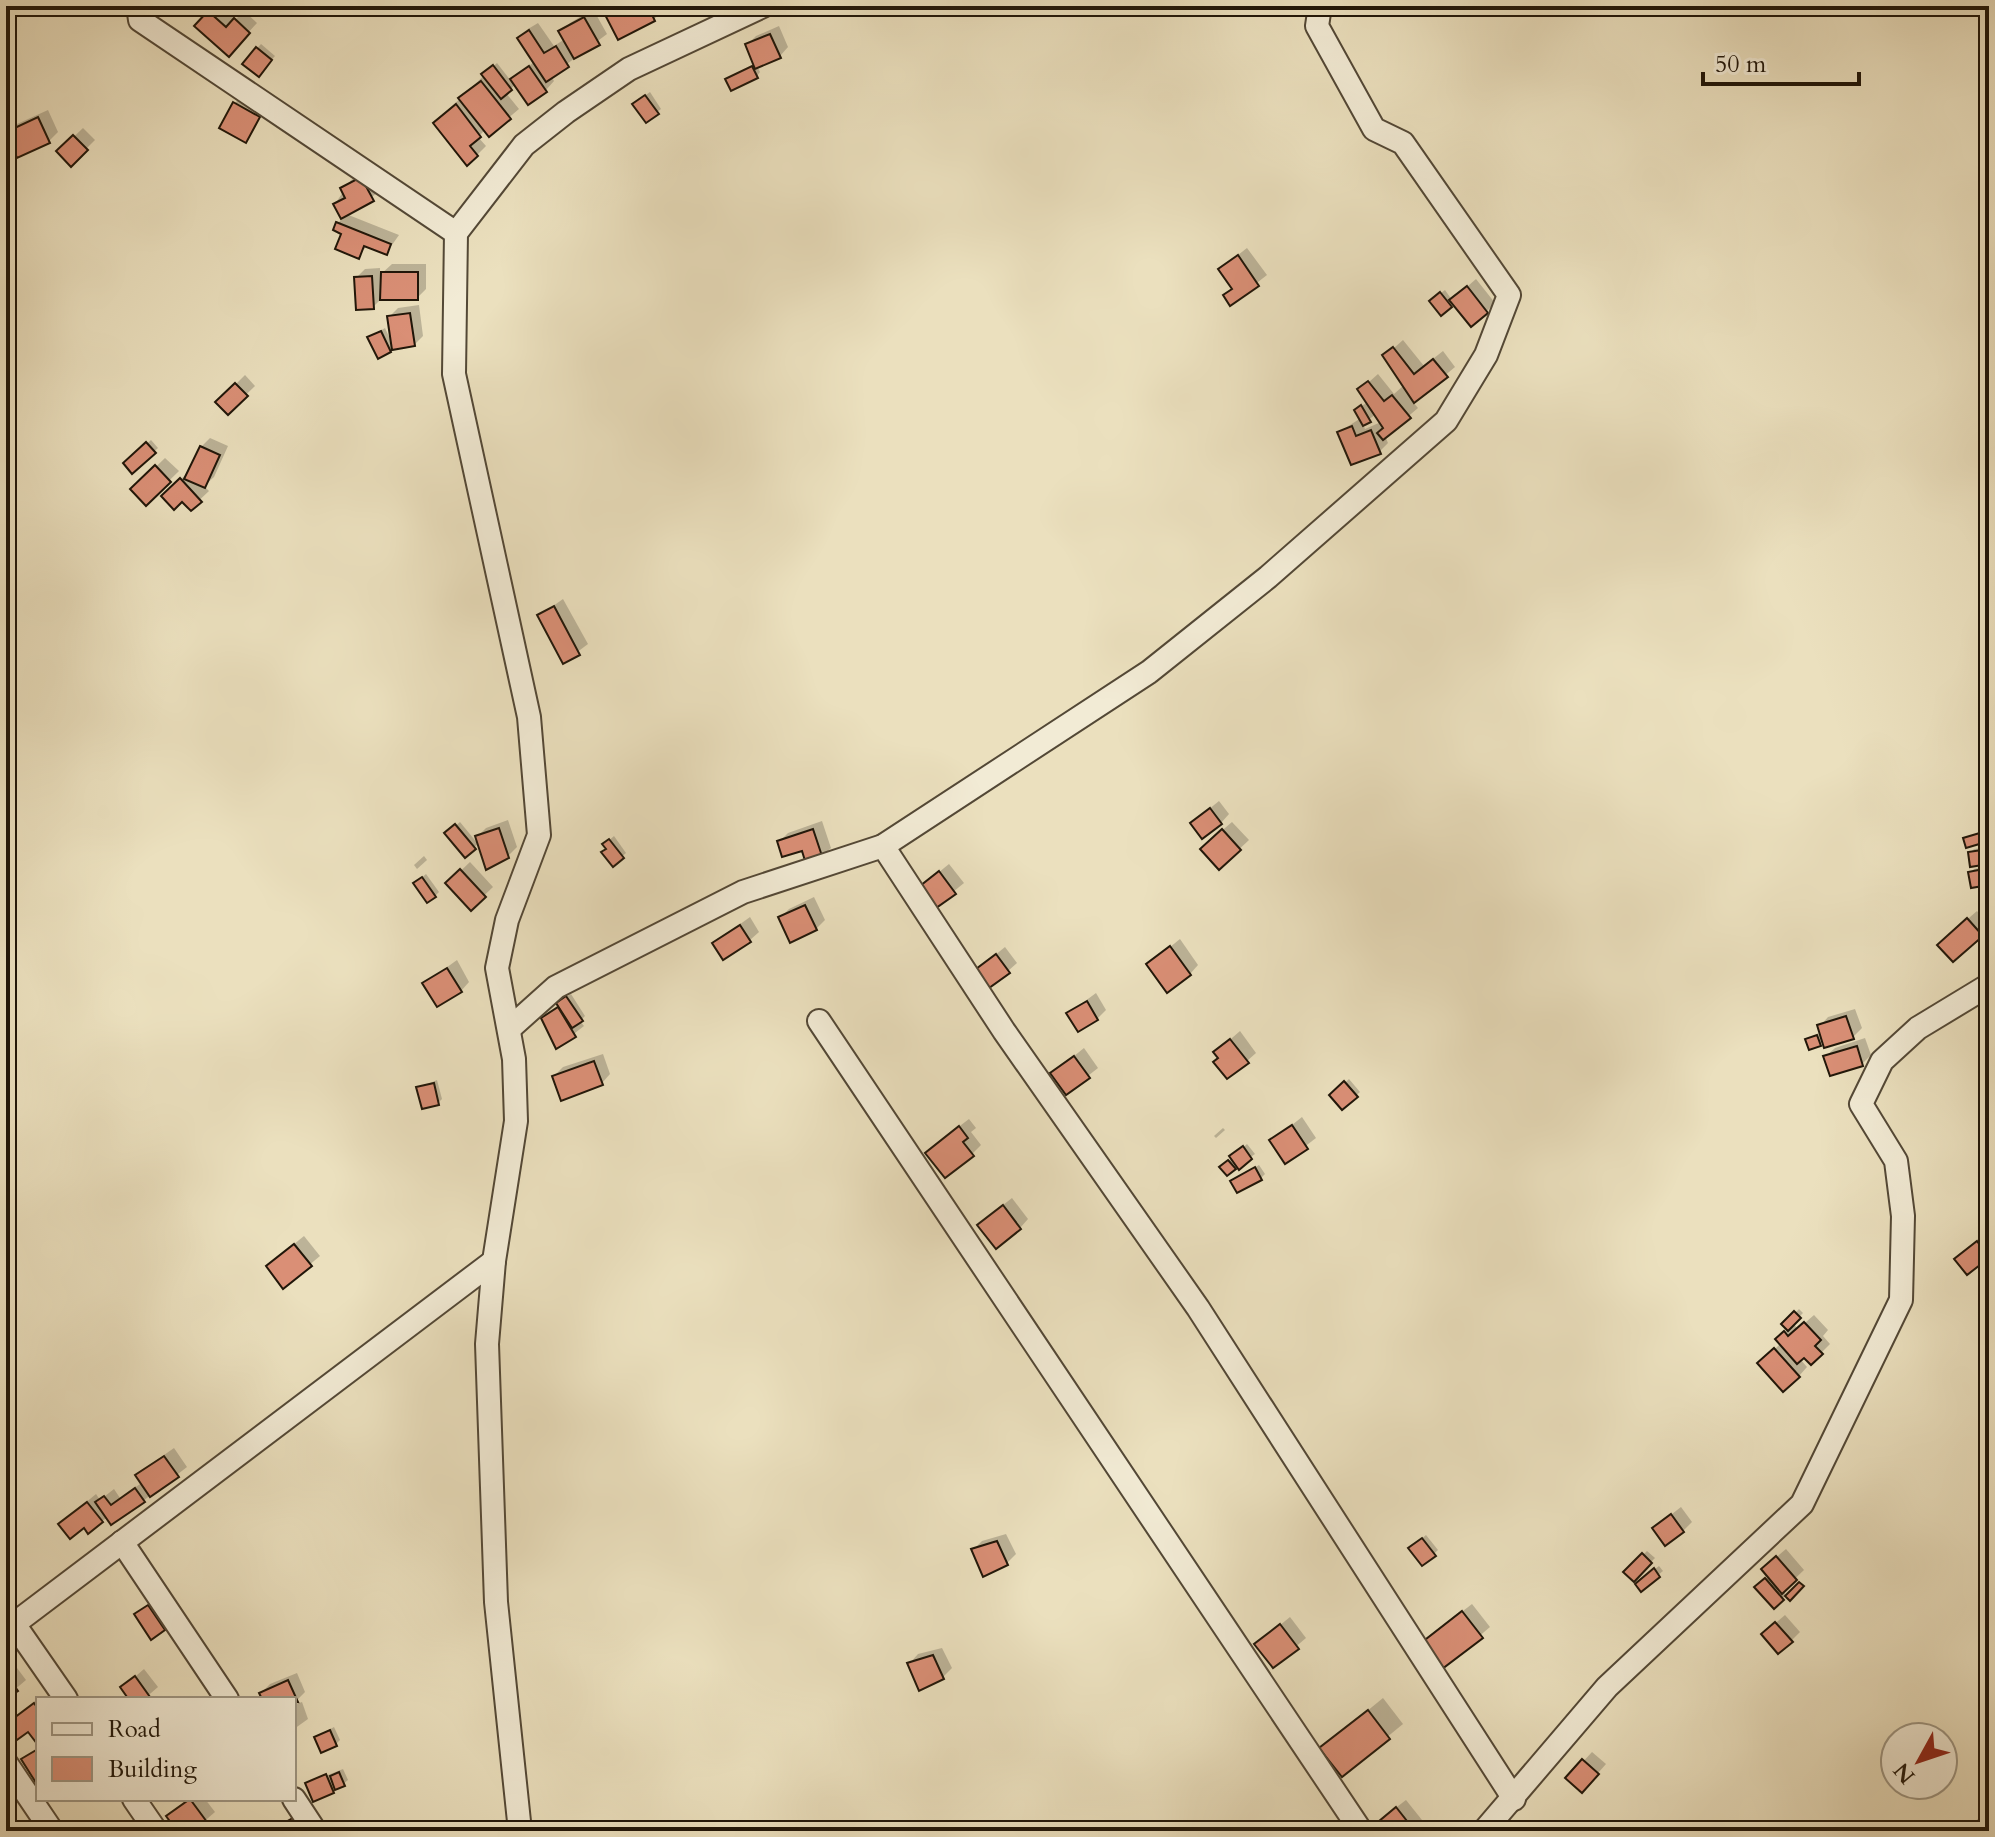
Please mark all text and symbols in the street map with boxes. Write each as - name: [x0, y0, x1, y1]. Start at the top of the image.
- scale bar: [1703, 36, 1859, 86]
- text: 50 m: [1715, 48, 1767, 81]
- legend: [36, 1697, 296, 1801]
- text: Road: [108, 1713, 161, 1746]
- north arrow: [1879, 1721, 1959, 1801]
- text: Building: [108, 1753, 198, 1786]
- text: N: [1887, 1756, 1922, 1790]

